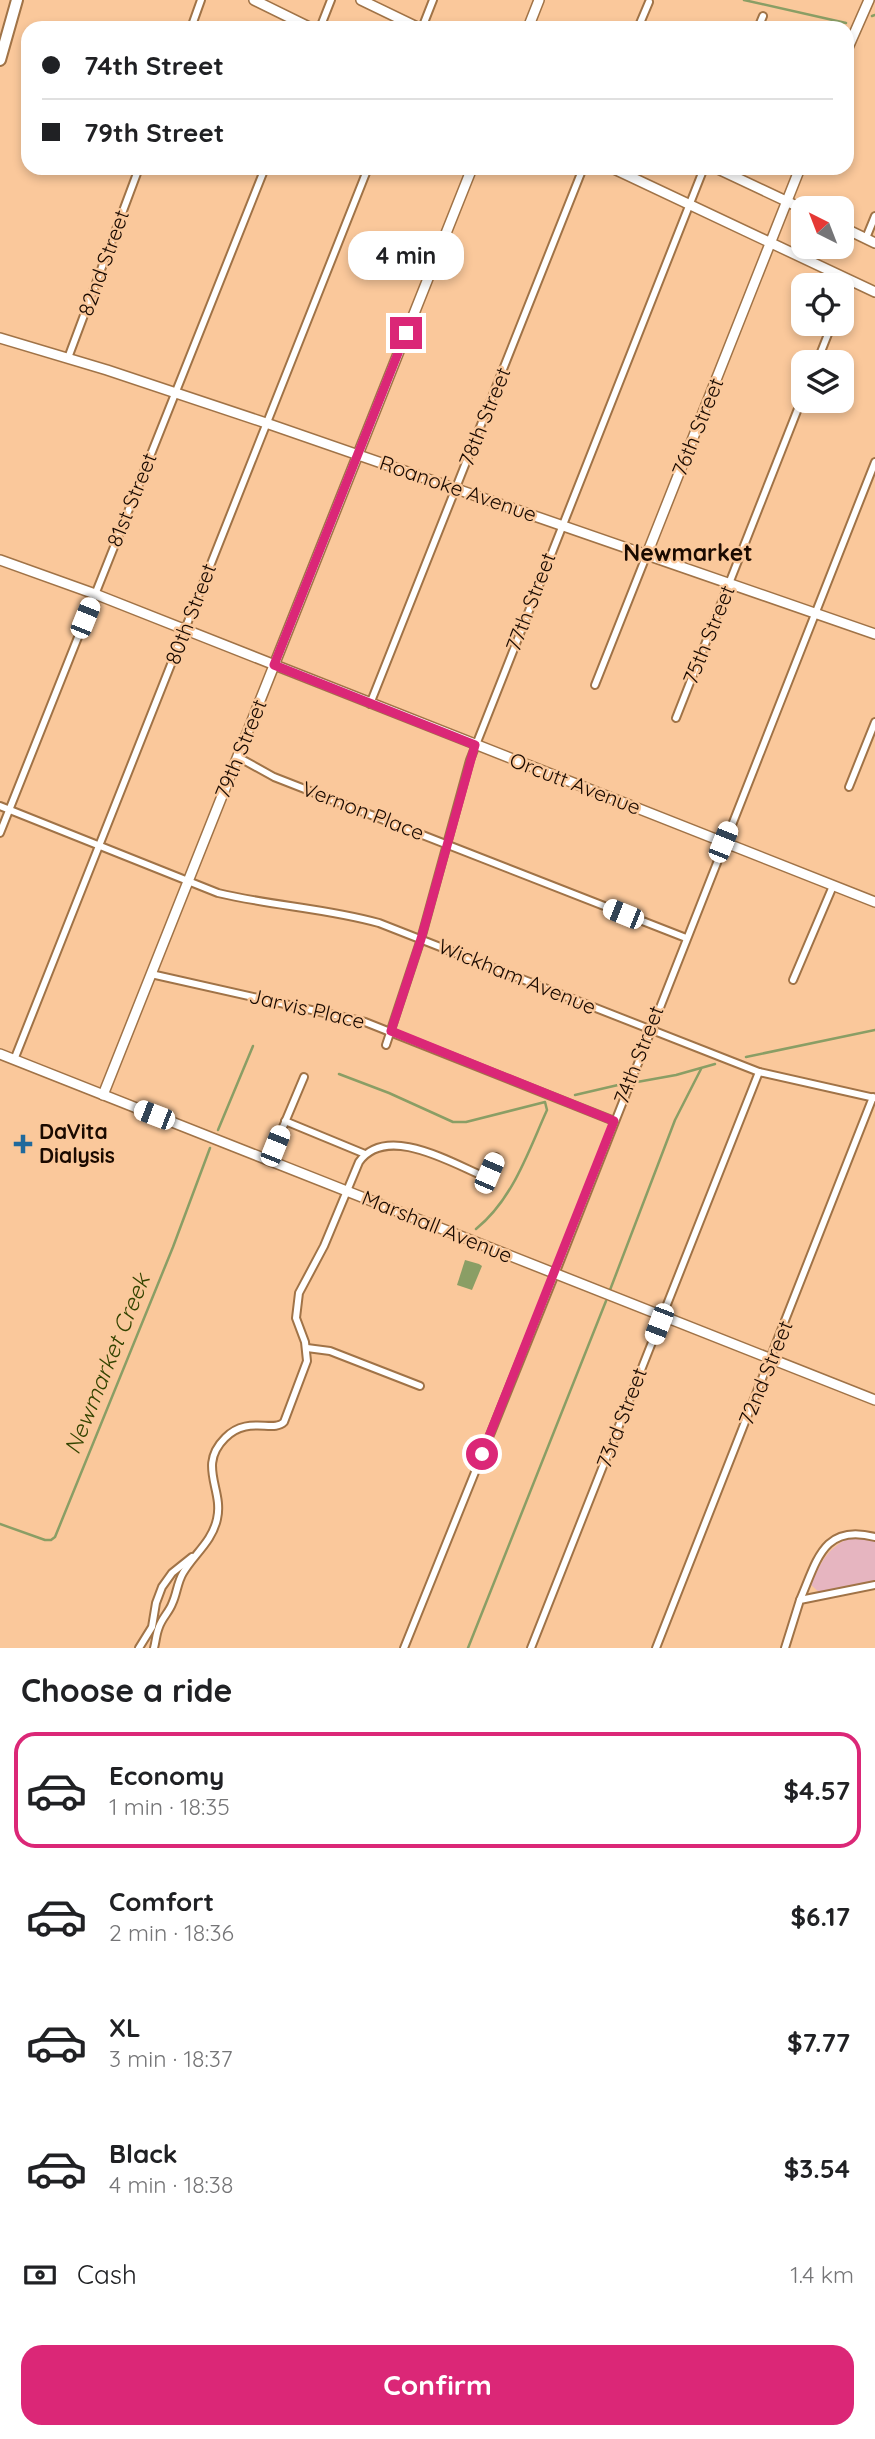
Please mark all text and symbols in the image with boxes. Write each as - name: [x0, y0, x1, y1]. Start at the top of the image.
- text: 74th Street: [84, 49, 224, 82]
- text: 79th Street: [84, 116, 224, 149]
- north arrow: [791, 196, 854, 259]
- map controls: [791, 196, 854, 413]
- street label: 82nd Street: [72, 206, 134, 319]
- callout: 4 min: [348, 232, 464, 280]
- text: 4 min: [376, 241, 436, 270]
- button: locate: [791, 273, 854, 336]
- route end: [390, 317, 422, 349]
- button: layers: [791, 350, 854, 413]
- street label: 78th Street: [452, 363, 516, 470]
- street label: 76th Street: [666, 374, 729, 480]
- street label: 81st Street: [100, 449, 162, 550]
- street label: Roanoke Avenue: [376, 449, 540, 527]
- district label: Newmarket: [623, 538, 753, 567]
- street label: 77th Street: [499, 549, 561, 655]
- street label: 80th Street: [159, 559, 221, 668]
- street label: 75th Street: [676, 581, 740, 688]
- car: [68, 595, 103, 641]
- street label: 79th Street: [208, 695, 272, 802]
- street label: Orcutt Avenue: [506, 746, 645, 820]
- street label: Vernon Place: [299, 775, 428, 845]
- car: [706, 819, 741, 865]
- car: [600, 896, 647, 932]
- street label: Wickham Avenue: [435, 933, 600, 1020]
- street label: Jarvis Place: [247, 982, 368, 1034]
- street label: 74th Street: [607, 1002, 669, 1107]
- car: [131, 1098, 178, 1132]
- place label: DaVita Dialysis: [39, 1118, 115, 1168]
- car: [258, 1123, 293, 1169]
- marker: DaVita Dialysis: [13, 1134, 33, 1154]
- car: [472, 1150, 507, 1196]
- street label: Marshall Avenue: [358, 1184, 516, 1268]
- water label: Newmarket Creek: [57, 1268, 156, 1458]
- car: [642, 1301, 677, 1347]
- street label: 72nd Street: [732, 1317, 798, 1429]
- street label: 73rd Street: [590, 1364, 652, 1471]
- route start: [466, 1438, 498, 1470]
- text: Choose a ride: [21, 1670, 233, 1710]
- icon: car: [25, 1759, 88, 1822]
- text: Economy: [109, 1759, 224, 1792]
- text: $4.57: [783, 1774, 850, 1807]
- text: 1 min · 18:35: [109, 1792, 230, 1821]
- icon: car: [25, 1885, 88, 1948]
- text: Comfort: [109, 1885, 214, 1918]
- text: $6.17: [791, 1900, 850, 1933]
- text: 2 min · 18:36: [109, 1918, 234, 1947]
- icon: car: [25, 2011, 88, 2074]
- text: XL: [109, 2011, 141, 2044]
- text: $7.77: [787, 2026, 850, 2059]
- text: 3 min · 18:37: [109, 2044, 233, 2073]
- icon: car: [25, 2137, 88, 2200]
- text: Black: [109, 2137, 178, 2170]
- text: $3.54: [784, 2152, 850, 2185]
- text: 4 min · 18:38: [109, 2170, 233, 2199]
- icon: cash: [21, 2256, 59, 2294]
- text: Cash: [77, 2258, 137, 2291]
- text: 1.4 km: [790, 2260, 854, 2289]
- button: Confirm: [21, 2345, 854, 2425]

